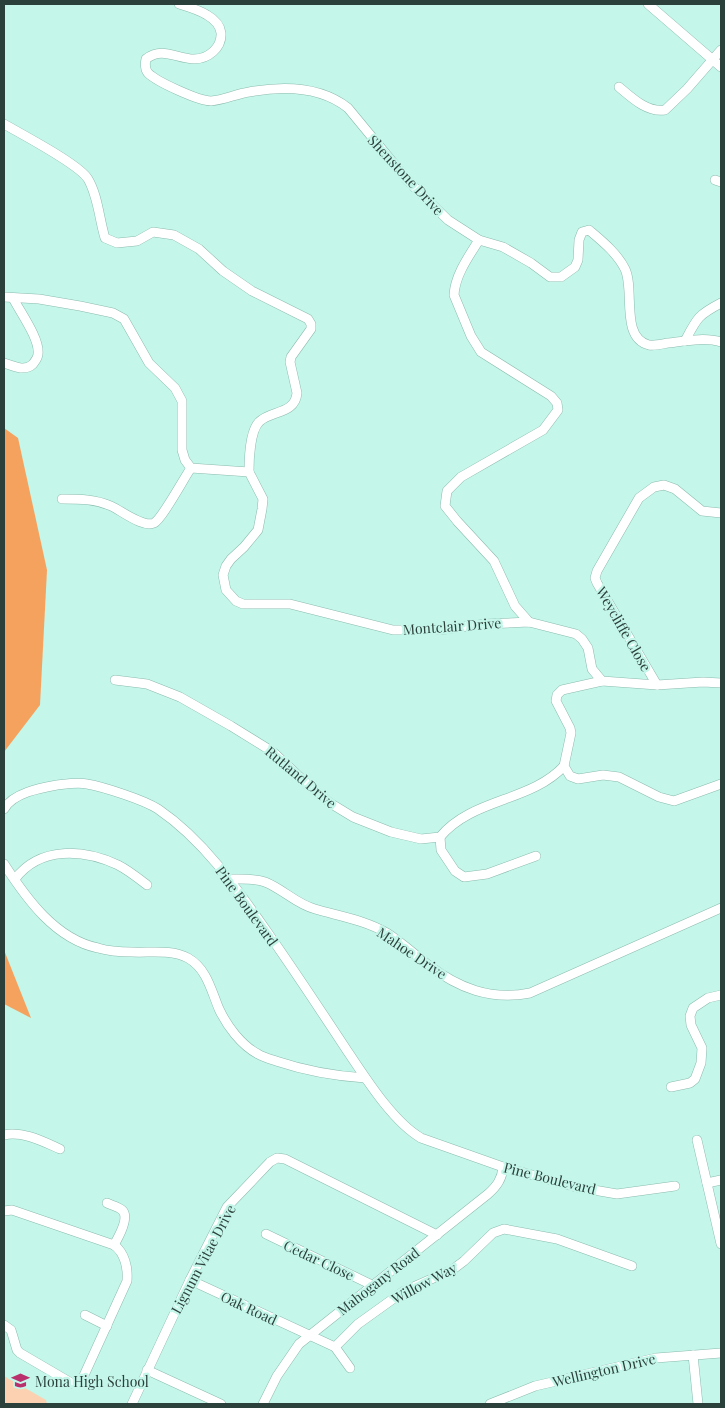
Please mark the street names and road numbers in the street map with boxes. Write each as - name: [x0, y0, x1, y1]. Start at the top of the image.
- street label: Shenstone Drive: [364, 131, 448, 219]
- street label: Weycliffe Close: [592, 582, 656, 675]
- street label: Montclair Drive: [402, 613, 502, 639]
- street label: Rutland Drive: [261, 742, 341, 812]
- street label: Pine Boulevard: [212, 862, 282, 950]
- street label: Mahoe Drive: [374, 923, 450, 983]
- street label: Pine Boulevard: [502, 1157, 598, 1199]
- street label: Lignum Vitae Drive: [166, 1201, 240, 1317]
- street label: Cedar Close: [281, 1235, 357, 1285]
- street label: Mahogany Road: [333, 1243, 423, 1319]
- street label: Willow Way: [387, 1258, 460, 1309]
- street label: Oak Road: [218, 1287, 280, 1329]
- street label: Wellington Drive: [550, 1349, 657, 1391]

